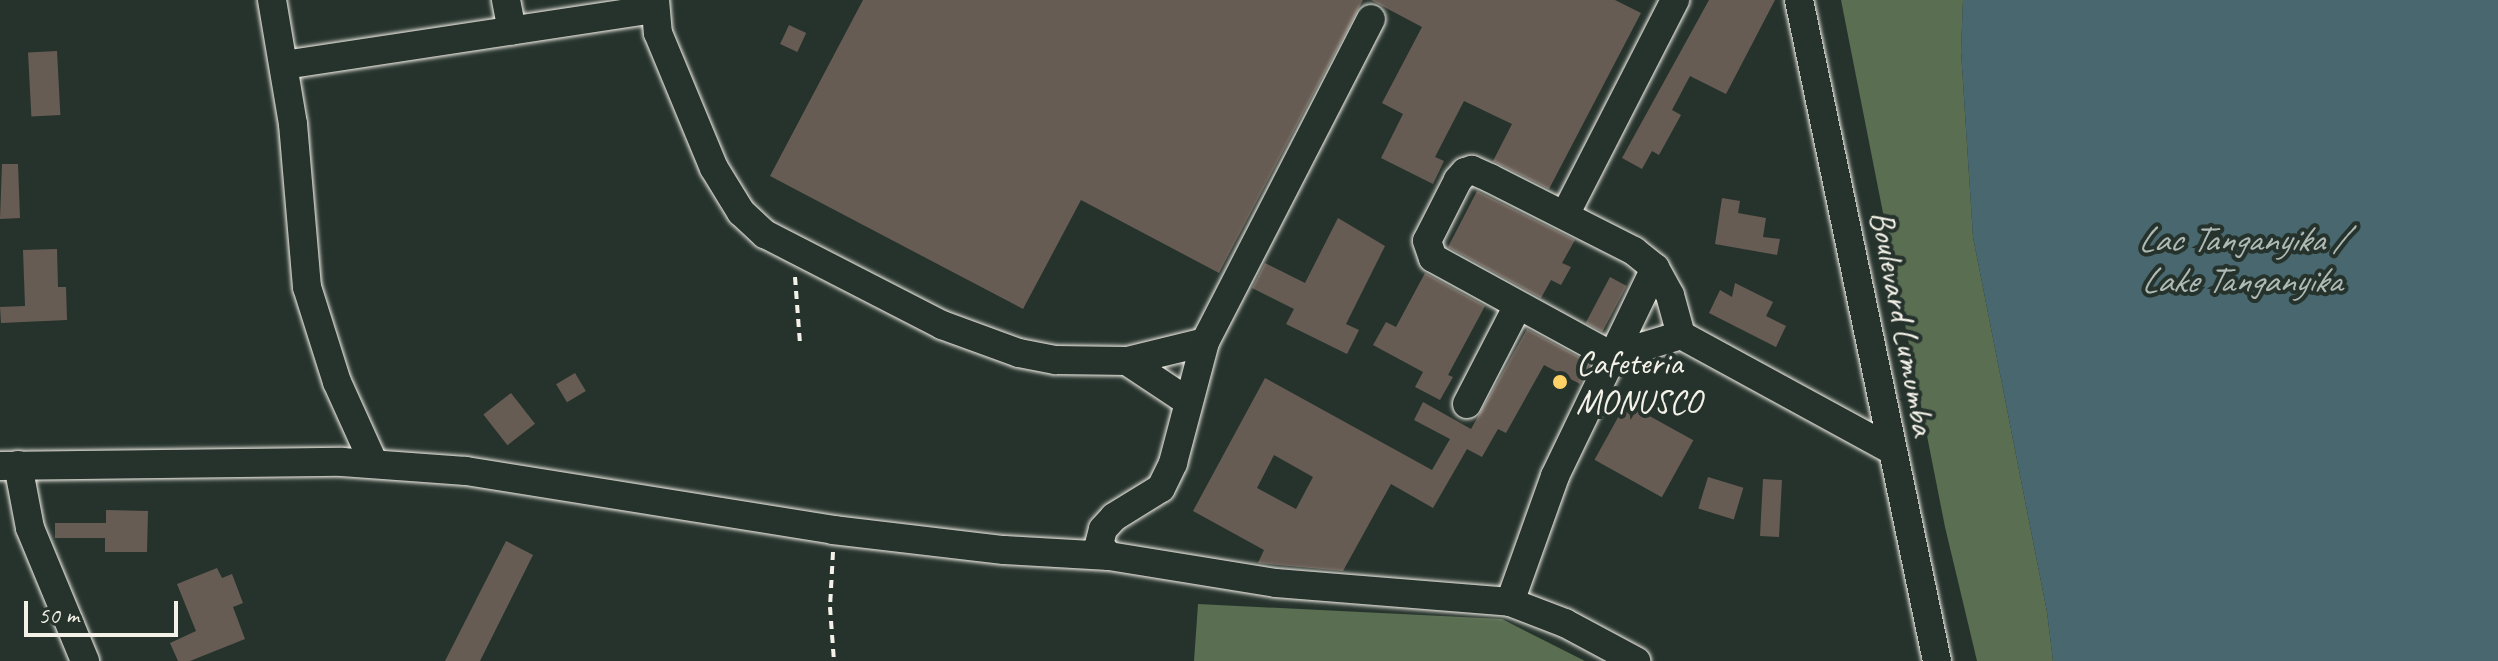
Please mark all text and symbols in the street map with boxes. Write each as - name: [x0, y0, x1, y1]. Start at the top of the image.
- street label: Boulevard Lumumba: [1861, 208, 1945, 438]
- water label: Lac Tanganyika / Lake Tanganyika: [2136, 217, 2346, 302]
- place label: Cafeteria MONUSCO: [1576, 342, 1702, 422]
- marker: Cafeteria MONUSCO: [1551, 373, 1569, 391]
- scale bar: [28, 585, 182, 635]
- text: 50 m: [38, 600, 79, 630]

